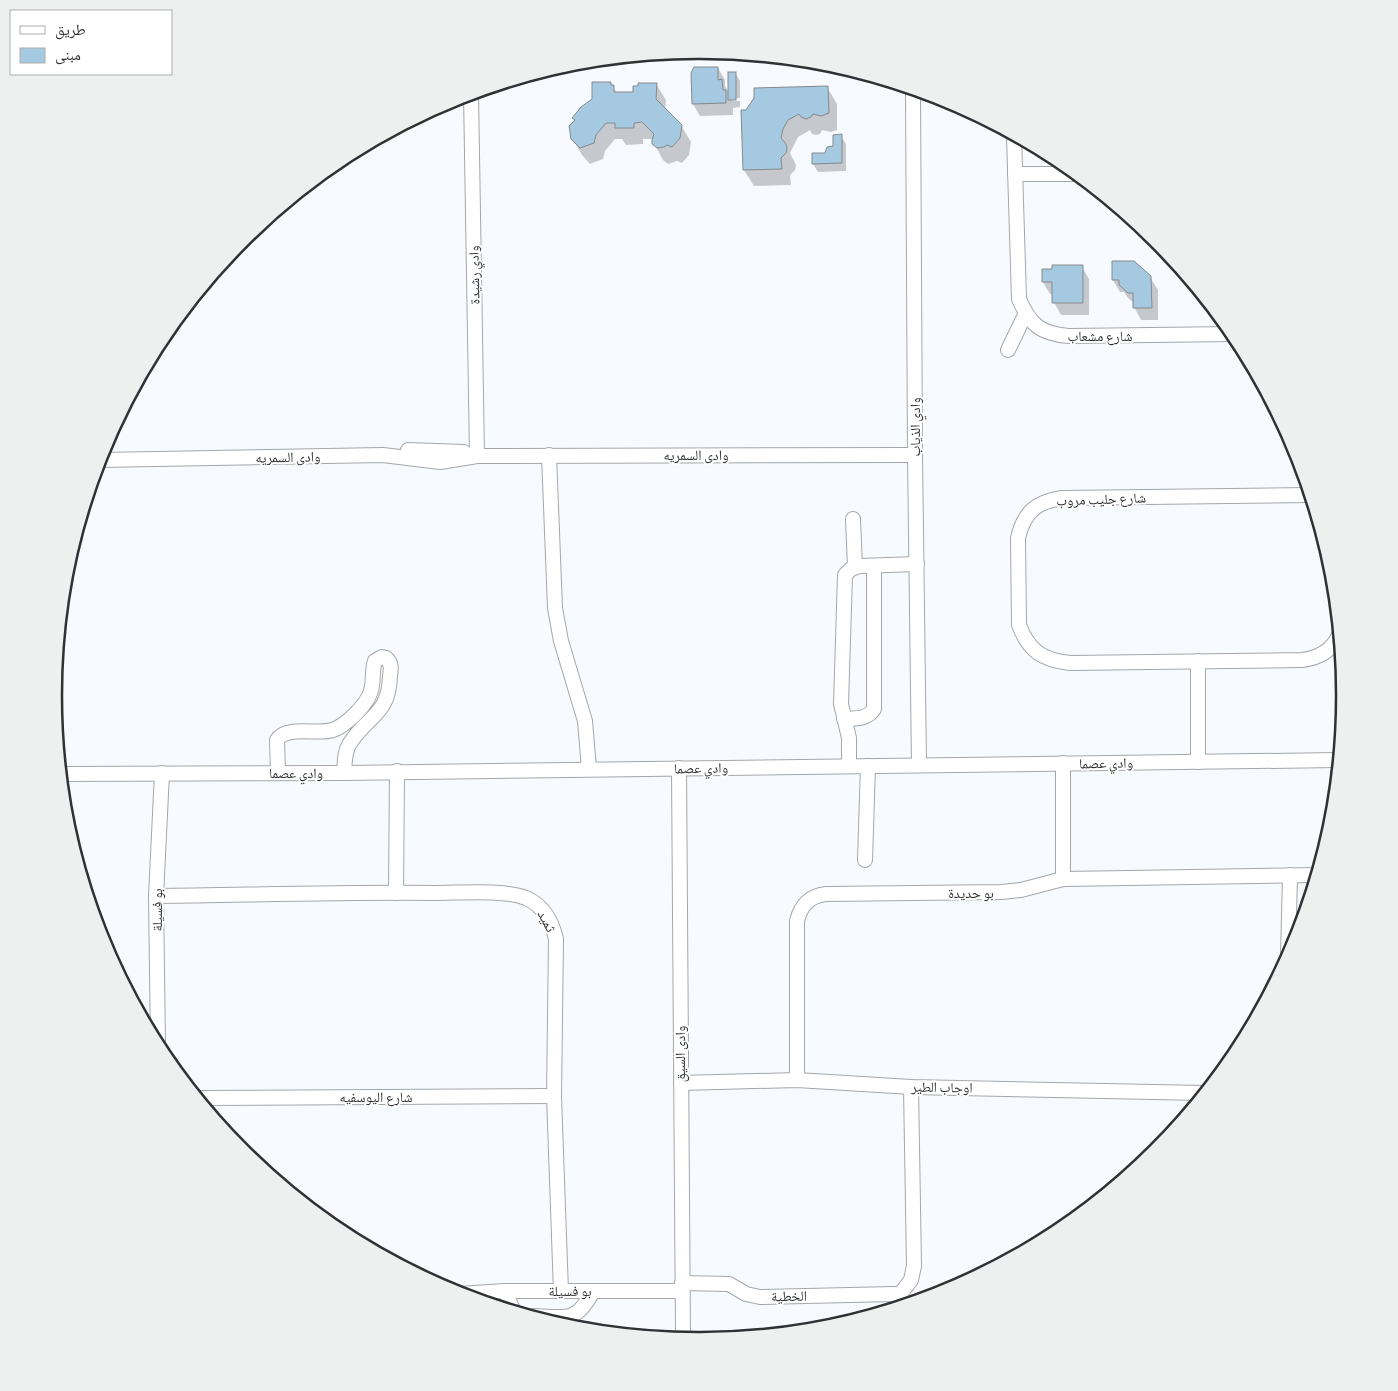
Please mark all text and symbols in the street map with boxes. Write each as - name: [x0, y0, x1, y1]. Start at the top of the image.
- legend: [10, 10, 172, 75]
- text: طريق: [55, 22, 86, 40]
- text: مبنى: [55, 47, 81, 65]
- street label: وادي رشيدة: [465, 245, 486, 305]
- street label: شارع مشعاب: [1067, 328, 1133, 346]
- street label: وادي الذياب: [907, 397, 927, 457]
- street label: وادى السمريه: [663, 447, 729, 464]
- street label: وادى السمريه: [255, 448, 321, 467]
- street label: شارع جليب مروب: [1056, 489, 1146, 511]
- street label: وادي عصما: [1079, 755, 1133, 775]
- street label: وادي عصما: [674, 760, 728, 780]
- street label: وادي عصما: [269, 765, 323, 785]
- street label: بو حديدة: [948, 885, 994, 902]
- street label: بو فسيلة: [149, 888, 166, 932]
- street label: ثميد: [534, 907, 559, 935]
- street label: وادى السيق: [672, 1026, 690, 1082]
- street label: اوجاب الطير: [910, 1078, 973, 1097]
- street label: شارع اليوسفيه: [339, 1089, 413, 1107]
- street label: بو فسيلة: [549, 1283, 592, 1300]
- street label: الخطية: [771, 1288, 807, 1305]

